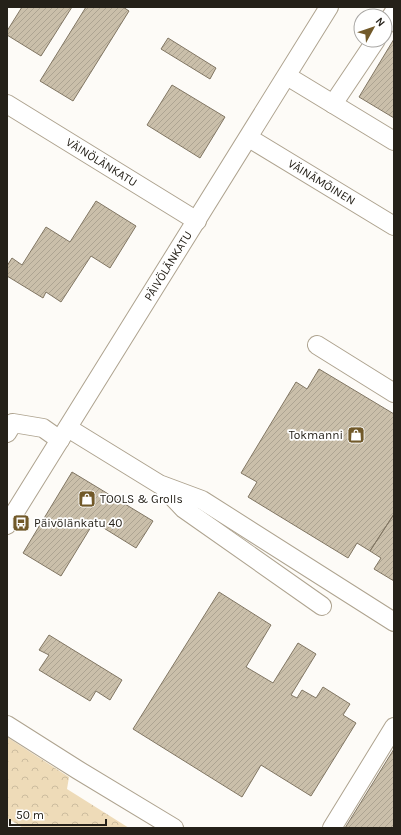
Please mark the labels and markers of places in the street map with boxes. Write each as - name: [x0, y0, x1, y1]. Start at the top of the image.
- shop icon: Tokmanni: [346, 425, 366, 445]
- place label: Tokmanni: [289, 428, 343, 442]
- shop icon: TOOLS & Grolls: [77, 489, 97, 509]
- place label: TOOLS & Grolls: [100, 492, 183, 506]
- bus stop icon: Päivölänkatu 40: [11, 513, 31, 533]
- place label: Päivölänkatu 40: [34, 516, 122, 530]

